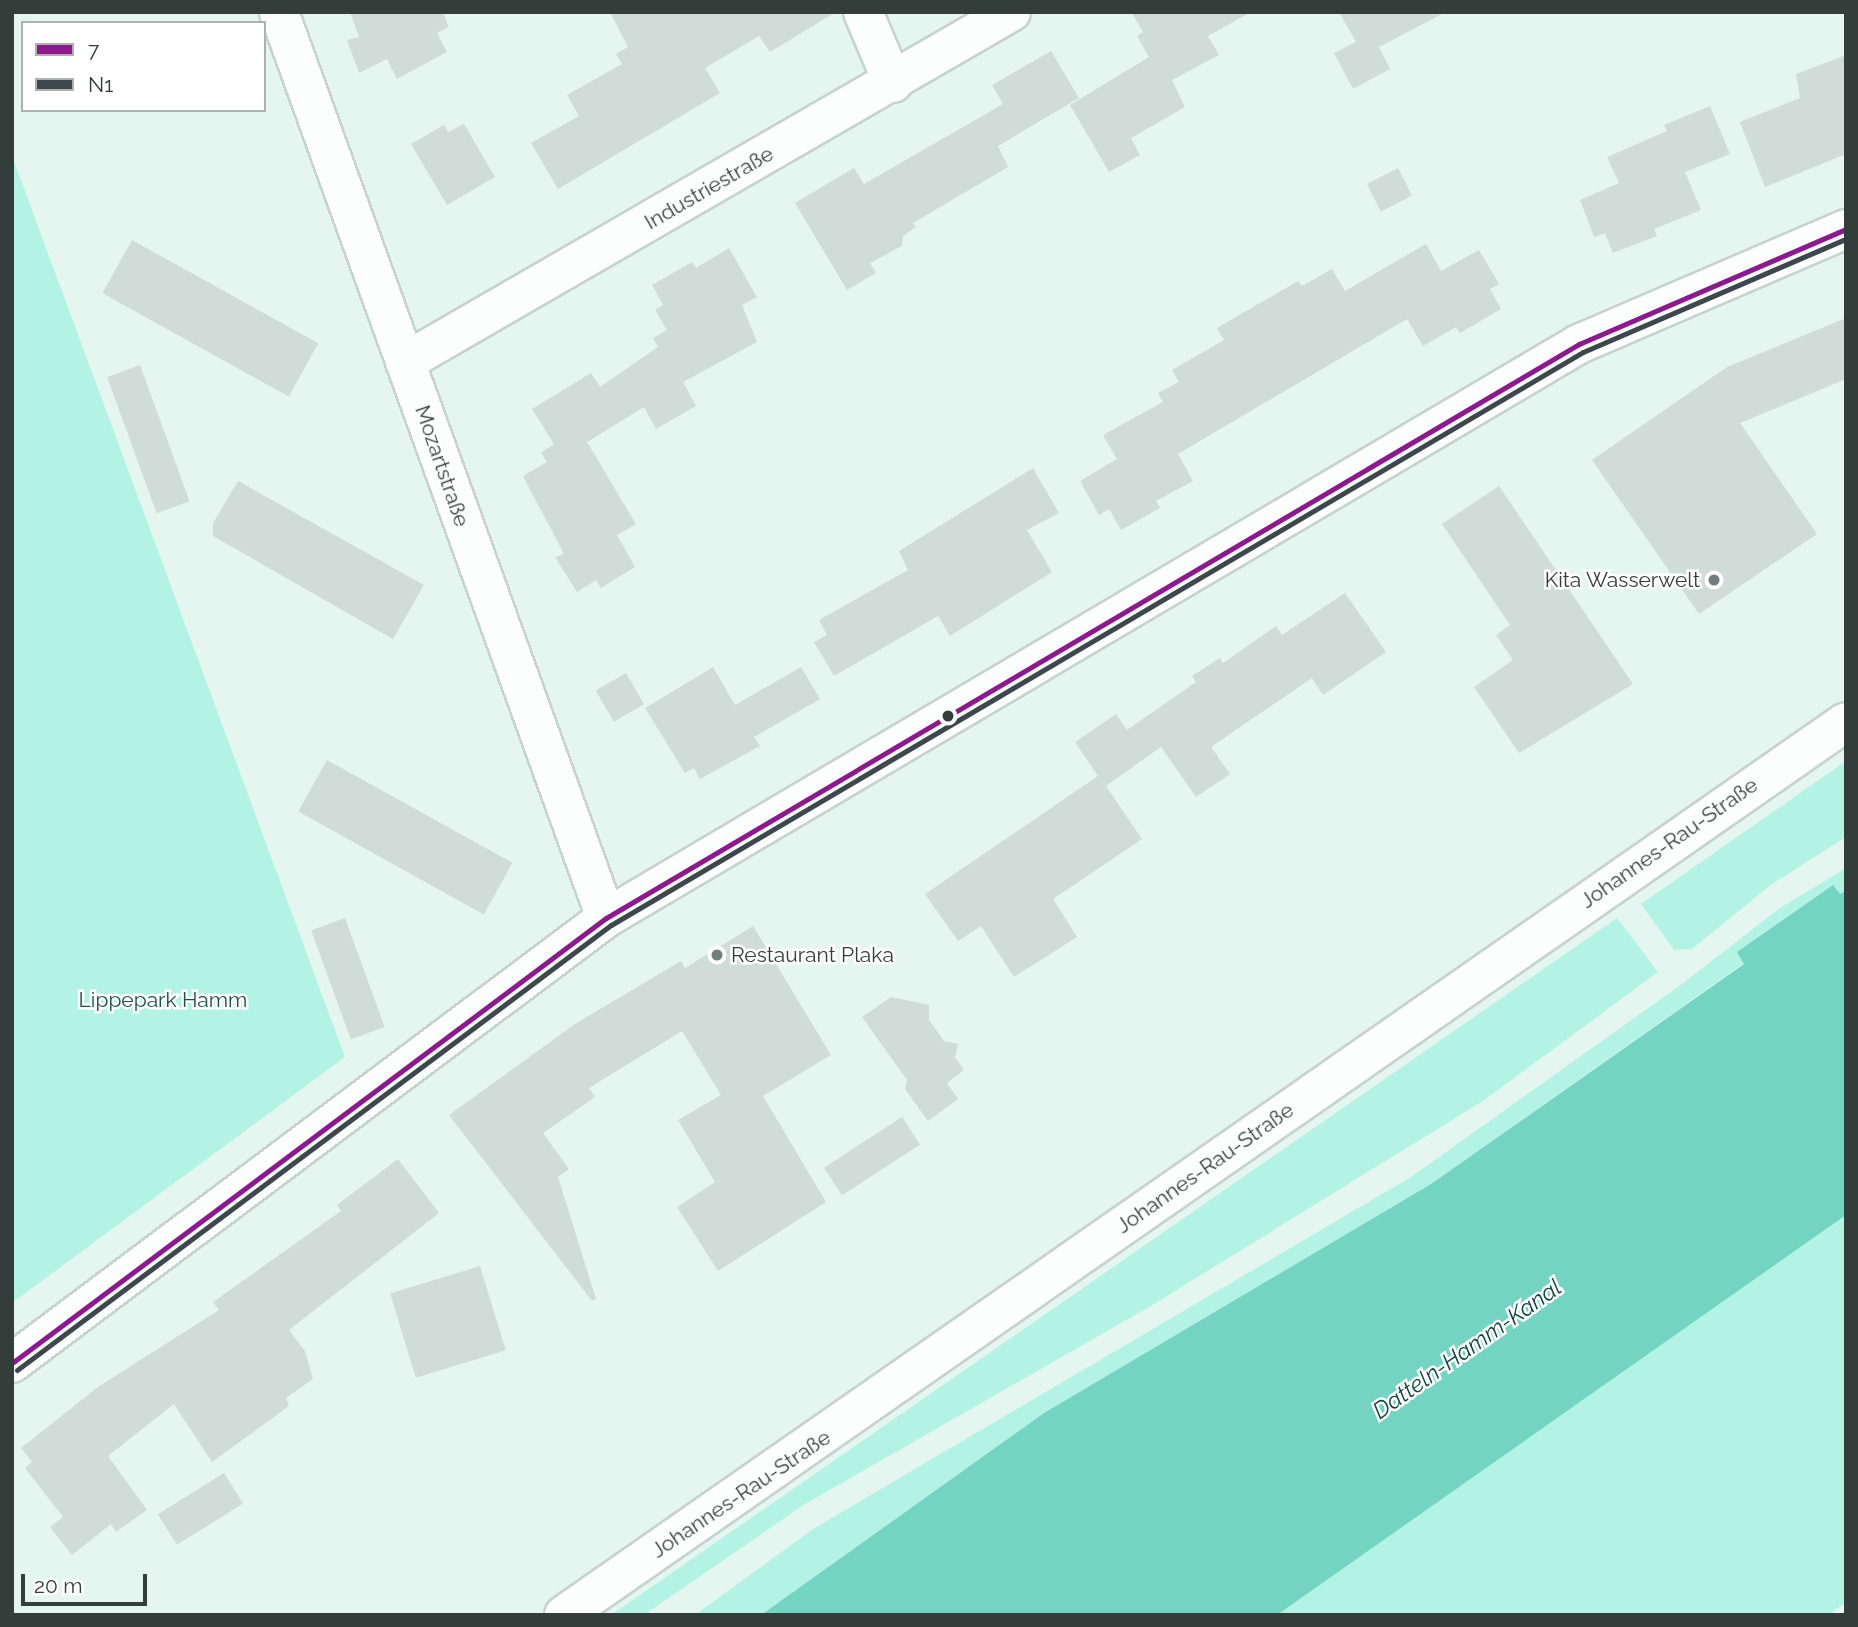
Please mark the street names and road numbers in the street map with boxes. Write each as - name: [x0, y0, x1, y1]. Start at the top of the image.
- street label: Industriestraße: [640, 141, 778, 235]
- street label: Mozartstraße: [409, 402, 475, 530]
- street label: Johannes-Rau-Straße: [1576, 772, 1762, 914]
- street label: Johannes-Rau-Straße: [1112, 1097, 1298, 1239]
- street label: Johannes-Rau-Straße: [647, 1425, 835, 1563]

